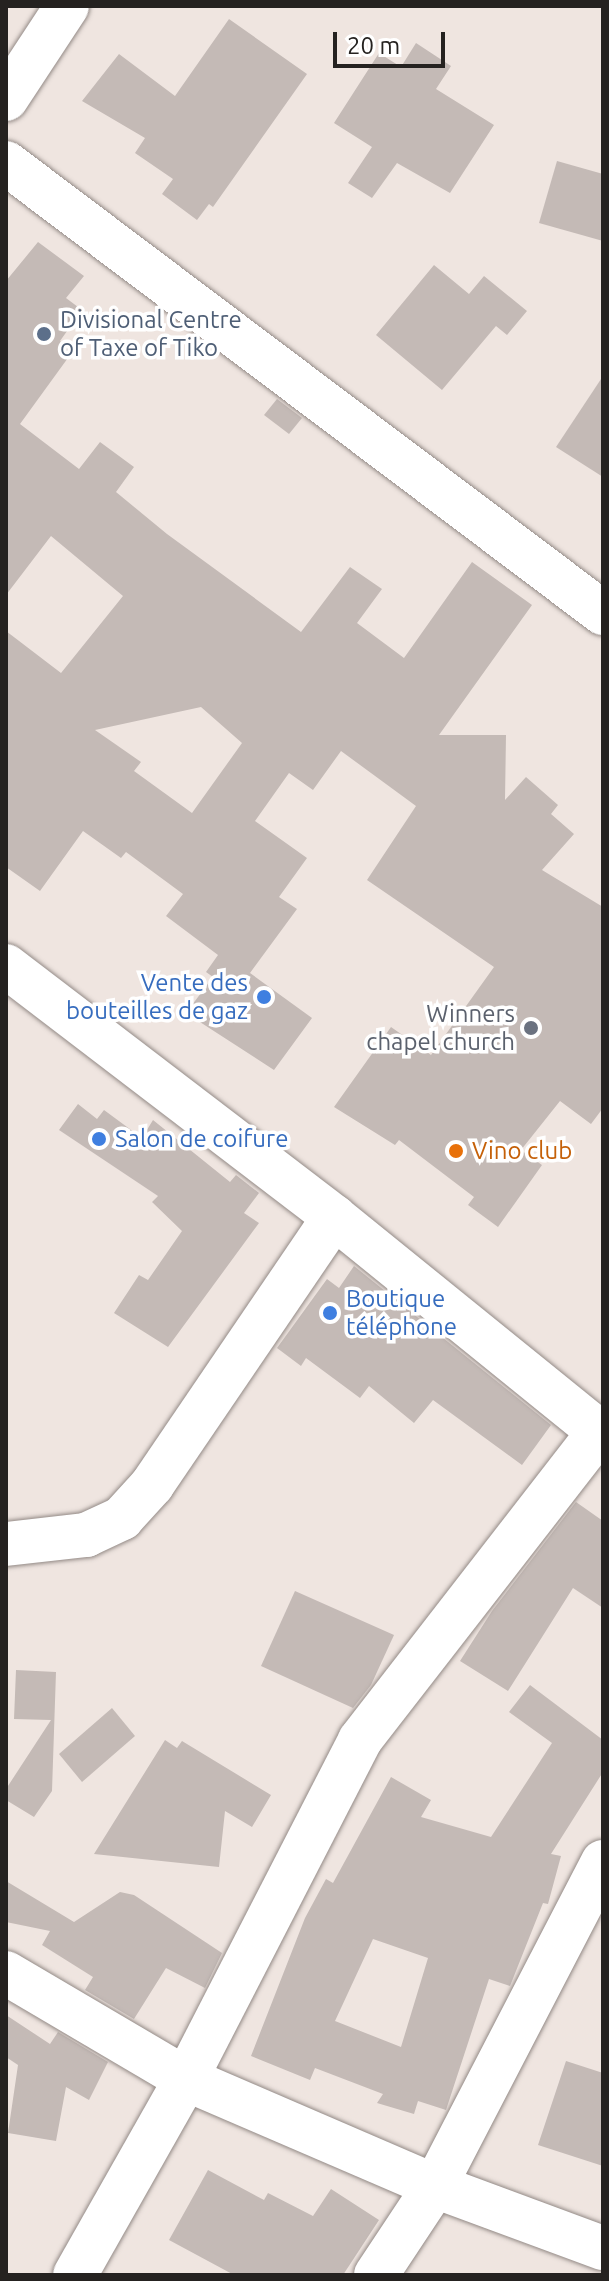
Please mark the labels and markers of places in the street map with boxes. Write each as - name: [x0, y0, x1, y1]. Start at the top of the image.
- place label: Divisional Centre of Taxe of Tiko: [60, 306, 242, 362]
- marker: Divisional Centre of Taxe of Tiko: [35, 325, 53, 343]
- place label: Vente des bouteilles de gaz: [66, 969, 248, 1025]
- marker: Vente des bouteilles de gaz: [255, 988, 273, 1006]
- place label: Winners chapel church: [366, 1000, 515, 1056]
- marker: Winners chapel church: [522, 1019, 540, 1037]
- place label: Salon de coifure: [115, 1125, 288, 1153]
- marker: Salon de coifure: [90, 1130, 108, 1148]
- place label: Vino club: [472, 1137, 572, 1165]
- marker: Vino club: [447, 1142, 465, 1160]
- place label: Boutique téléphone: [346, 1285, 457, 1341]
- marker: Boutique téléphone: [321, 1304, 339, 1322]

